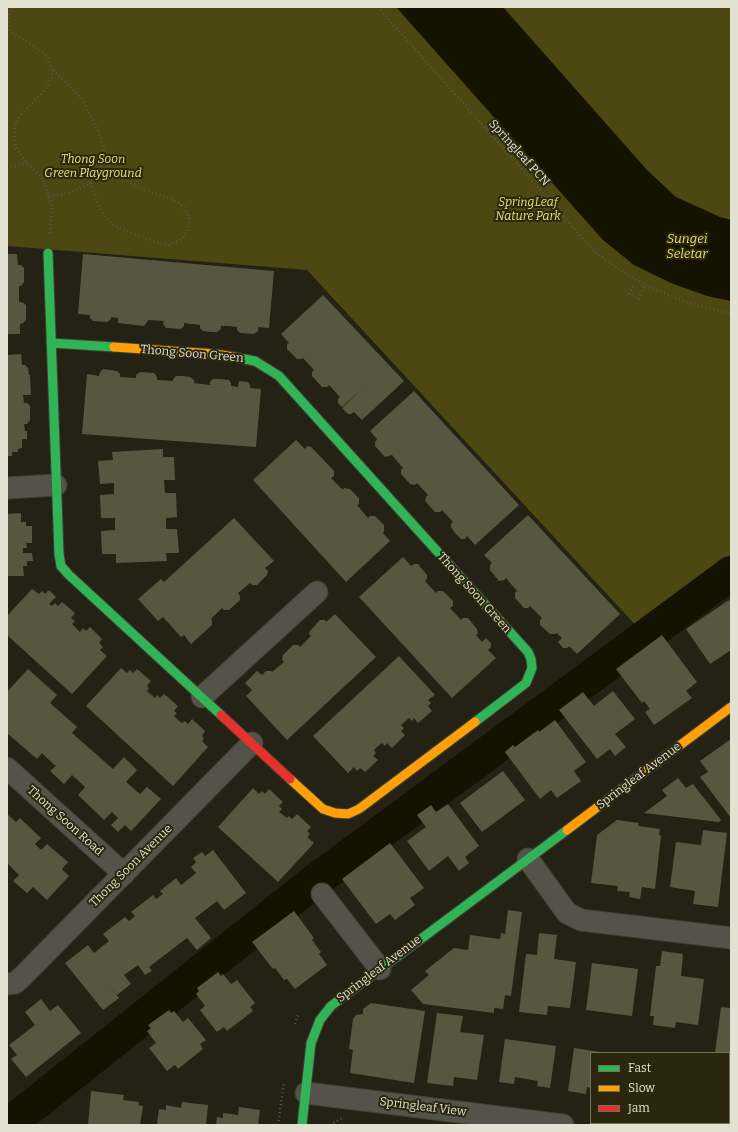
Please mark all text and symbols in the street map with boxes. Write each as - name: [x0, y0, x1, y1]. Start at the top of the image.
- street label: Springleaf PCN: [485, 117, 553, 189]
- park label: Thong Soon Green Playground: [44, 153, 142, 181]
- park label: SpringLeaf Nature Park: [495, 196, 561, 224]
- water label: Sungei Seletar: [666, 231, 708, 262]
- street label: Thong Soon Green: [140, 342, 244, 366]
- street label: Thong Soon Green: [434, 550, 514, 636]
- street label: Springleaf Avenue: [594, 740, 684, 812]
- street label: Thong Soon Road: [24, 783, 106, 859]
- street label: Thong Soon Avenue: [87, 822, 175, 910]
- street label: Springleaf Avenue: [334, 933, 424, 1005]
- legend: [590, 1052, 730, 1124]
- text: Fast: [628, 1061, 651, 1075]
- text: Slow: [628, 1081, 655, 1095]
- street label: Springleaf View: [379, 1095, 467, 1119]
- text: Jam: [628, 1101, 650, 1115]

